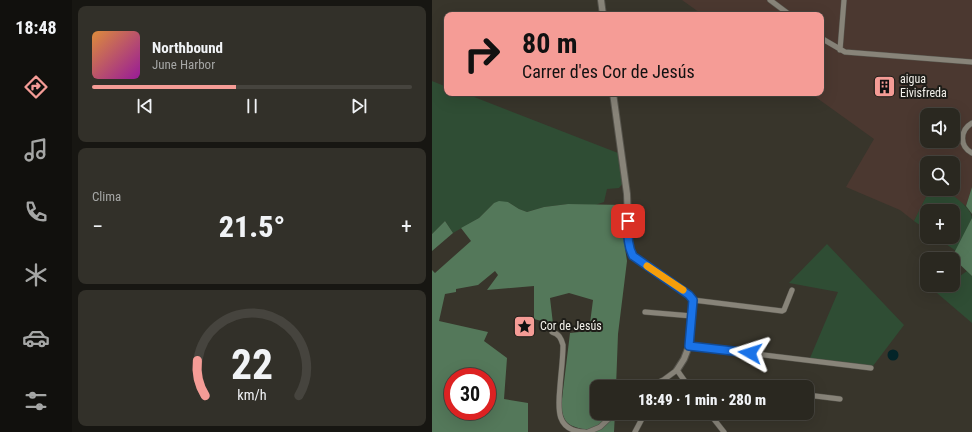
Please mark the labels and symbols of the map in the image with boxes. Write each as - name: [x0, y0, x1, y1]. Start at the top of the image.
- place label: aigua Eivisfreda: [900, 72, 947, 100]
- building icon: aigua Eivisfreda: [872, 73, 898, 99]
- pin: [611, 204, 645, 238]
- place icon: Cor de Jesús: [511, 313, 537, 339]
- place label: Cor de Jesús: [540, 319, 602, 333]
- position arrow: [729, 332, 771, 374]
- speed limit sign: 30: [444, 368, 496, 420]

